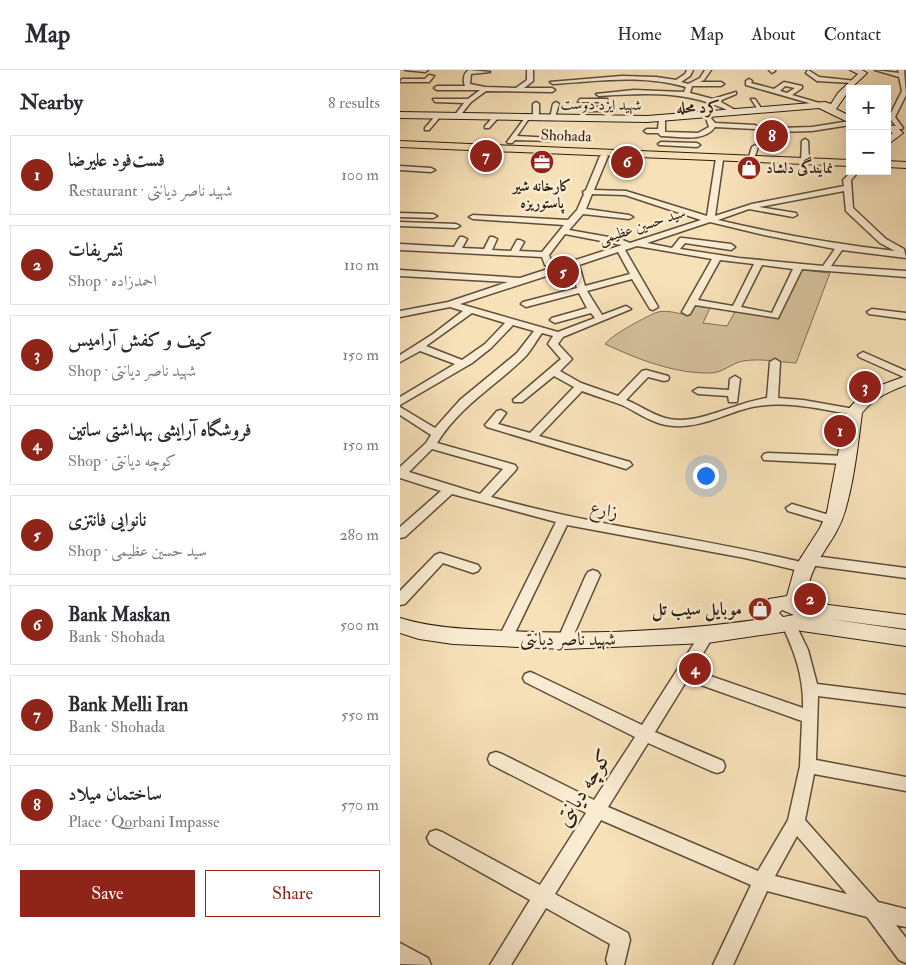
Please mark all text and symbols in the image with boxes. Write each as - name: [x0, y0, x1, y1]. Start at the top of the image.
- text: Map: [25, 19, 70, 50]
- text: Home: [617, 23, 662, 46]
- text: Map: [690, 23, 724, 46]
- text: About: [752, 23, 796, 46]
- text: Contact: [824, 23, 881, 46]
- map controls: [846, 85, 891, 175]
- button: +: [846, 85, 891, 130]
- text: Nearby: [20, 89, 83, 116]
- text: 8 results: [328, 93, 380, 113]
- street label: شهید ایزد دوست: [560, 95, 642, 115]
- district label: کرد محله: [676, 98, 720, 118]
- pin: 8: [756, 117, 788, 155]
- street label: Shohada: [540, 126, 593, 146]
- button: −: [846, 130, 891, 175]
- pin: 7: [470, 137, 502, 175]
- pin: 6: [611, 143, 643, 181]
- text: فست‌فود علیرضا: [68, 148, 165, 172]
- office icon: کارخانه شیر پاستوریزه: [529, 149, 555, 175]
- shop icon: نمایندگی دلشاد: [736, 155, 762, 181]
- place label: نمایندگی دلشاد: [766, 156, 833, 178]
- text: 1: [34, 165, 40, 185]
- text: 100 m: [341, 165, 379, 185]
- place label: کارخانه شیر پاستوریزه: [511, 177, 571, 214]
- text: Restaurant · شهید ناصر دیانتی: [68, 181, 233, 201]
- street label: سید حسین عظیمی: [596, 203, 688, 250]
- text: تشریفات: [68, 238, 123, 262]
- pin: 5: [547, 253, 579, 291]
- text: 2: [33, 255, 41, 275]
- text: 110 m: [344, 255, 379, 275]
- text: Shop · احمدزاده: [68, 271, 157, 291]
- text: کیف و‌ کفش آرامیس: [68, 328, 212, 352]
- text: 3: [34, 345, 40, 365]
- text: 150 m: [342, 345, 379, 365]
- text: Shop · شهید ناصر دیانتی: [68, 361, 196, 381]
- pin: 3: [849, 368, 881, 406]
- pin: 1: [824, 412, 856, 450]
- text: فروشگاه آرایشی بهداشتی ساتین: [68, 418, 252, 442]
- text: 4: [33, 435, 41, 455]
- text: 150 m: [342, 435, 379, 455]
- text: Shop · کوچه دیانتی: [68, 451, 176, 471]
- your location: [693, 463, 719, 489]
- street label: زارع: [587, 496, 620, 527]
- text: نانوایی فانتزی: [68, 508, 147, 532]
- text: 5: [33, 525, 41, 545]
- text: 280 m: [339, 525, 379, 545]
- text: Shop · سید حسین عظیمی: [68, 541, 207, 561]
- pin: 2: [794, 580, 826, 618]
- shop icon: موبایل سیب تل: [747, 596, 773, 622]
- place label: موبایل سیب تل: [652, 598, 742, 622]
- text: Bank Maskan: [68, 603, 170, 627]
- text: 6: [33, 615, 41, 635]
- text: 500 m: [340, 615, 379, 635]
- text: Bank · Shohada: [68, 627, 165, 647]
- street label: شهید ناصر دیانتی: [520, 628, 616, 651]
- pin: 4: [679, 650, 711, 688]
- text: Bank Melli Iran: [68, 693, 188, 717]
- text: 7: [33, 705, 41, 725]
- text: 550 m: [341, 705, 379, 725]
- text: Bank · Shohada: [68, 717, 165, 737]
- street label: کوچه دیانتی: [550, 744, 618, 832]
- text: ساختمان میلاد: [68, 782, 162, 806]
- text: 8: [33, 795, 41, 815]
- text: 570 m: [341, 795, 379, 815]
- text: Place · Qorbani Impasse: [68, 812, 220, 832]
- button: Save: [20, 870, 195, 917]
- button: Share: [205, 870, 380, 917]

